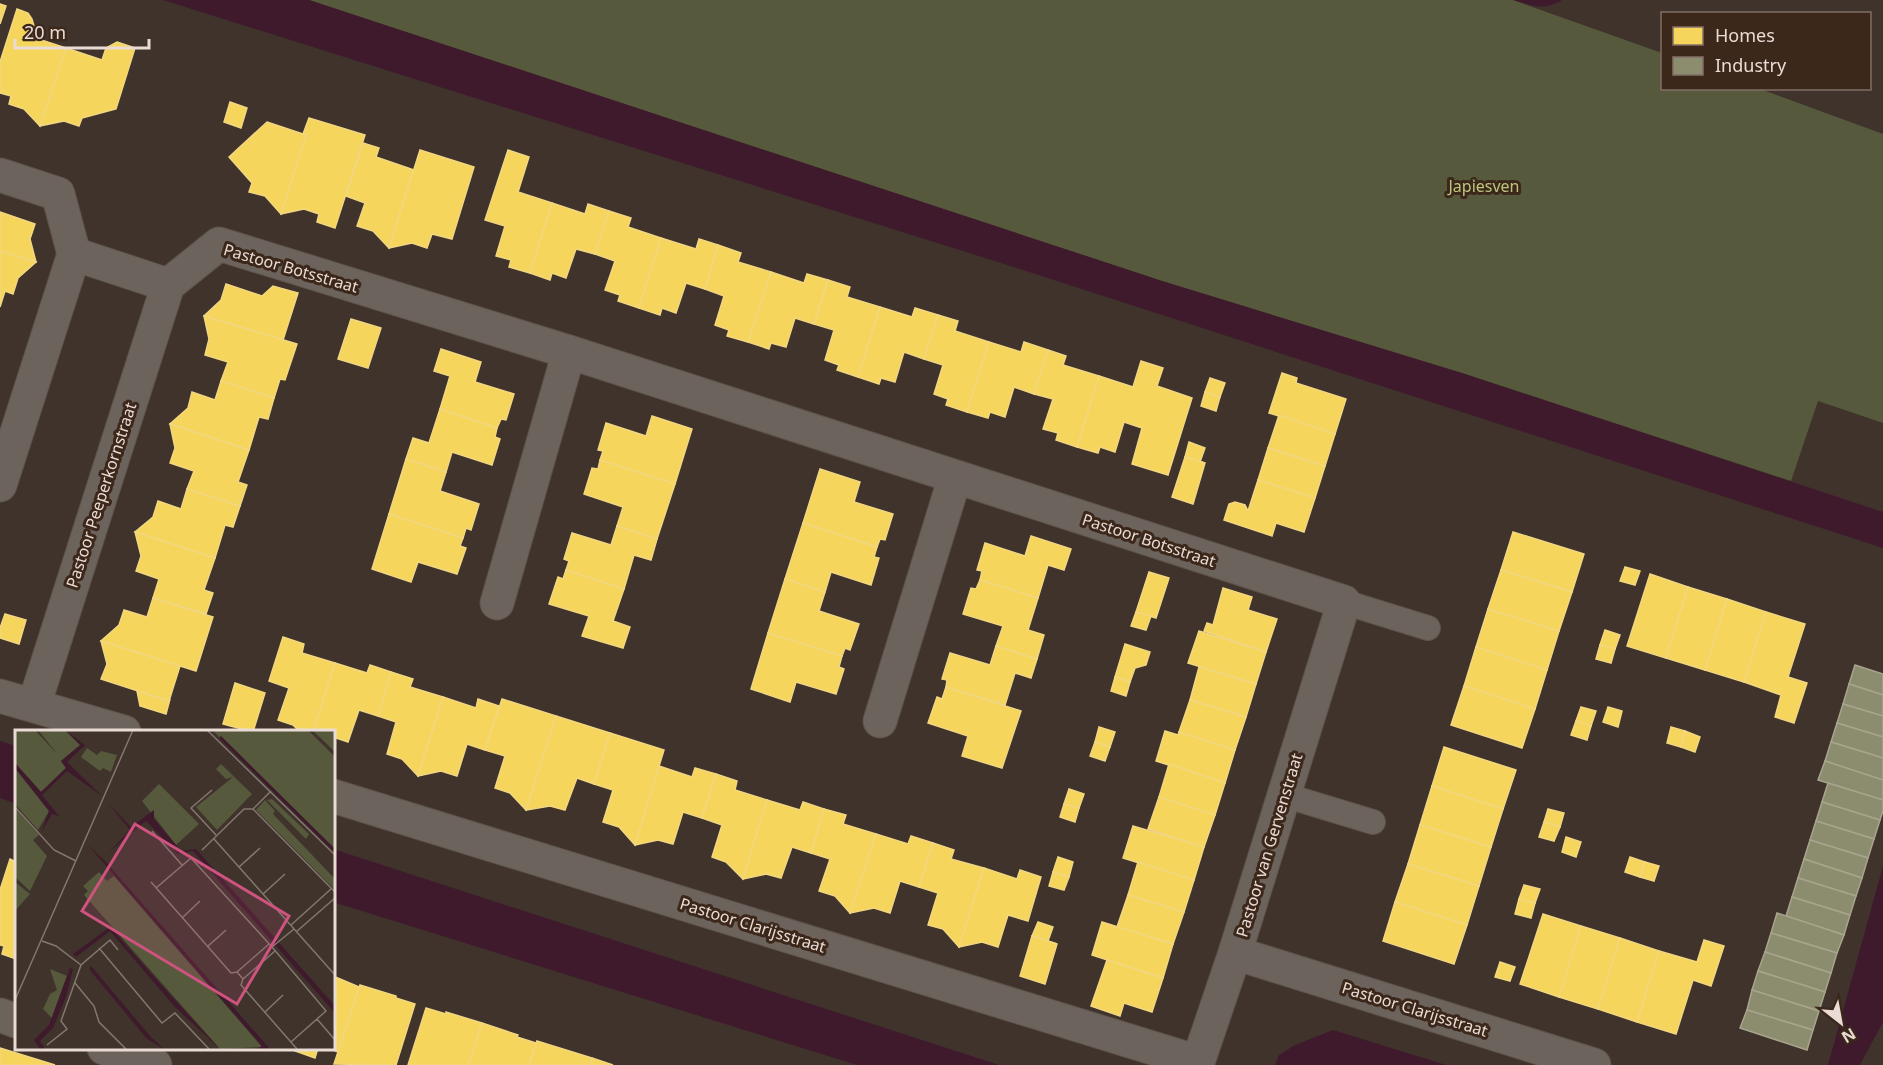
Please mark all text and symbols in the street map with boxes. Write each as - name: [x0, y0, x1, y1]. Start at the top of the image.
- scale bar: [15, 12, 148, 50]
- legend: [1661, 12, 1871, 90]
- text: 20 m: [24, 20, 66, 44]
- text: Homes: [1715, 23, 1775, 47]
- text: Industry: [1715, 53, 1787, 77]
- park label: Japiesven: [1446, 175, 1520, 197]
- street label: Pastoor Botsstraat: [221, 238, 361, 298]
- street label: Pastoor Peeperkornstraat: [61, 399, 141, 590]
- street label: Pastoor Botsstraat: [1079, 508, 1219, 572]
- inset map: [15, 730, 334, 1050]
- street label: Pastoor van Gervenstraat: [1231, 750, 1308, 940]
- street label: Pastoor Clarijsstraat: [677, 892, 829, 958]
- street label: Pastoor Clarijsstraat: [1339, 976, 1491, 1042]
- north arrow: [1811, 993, 1871, 1053]
- text: N: [1837, 1023, 1860, 1049]

